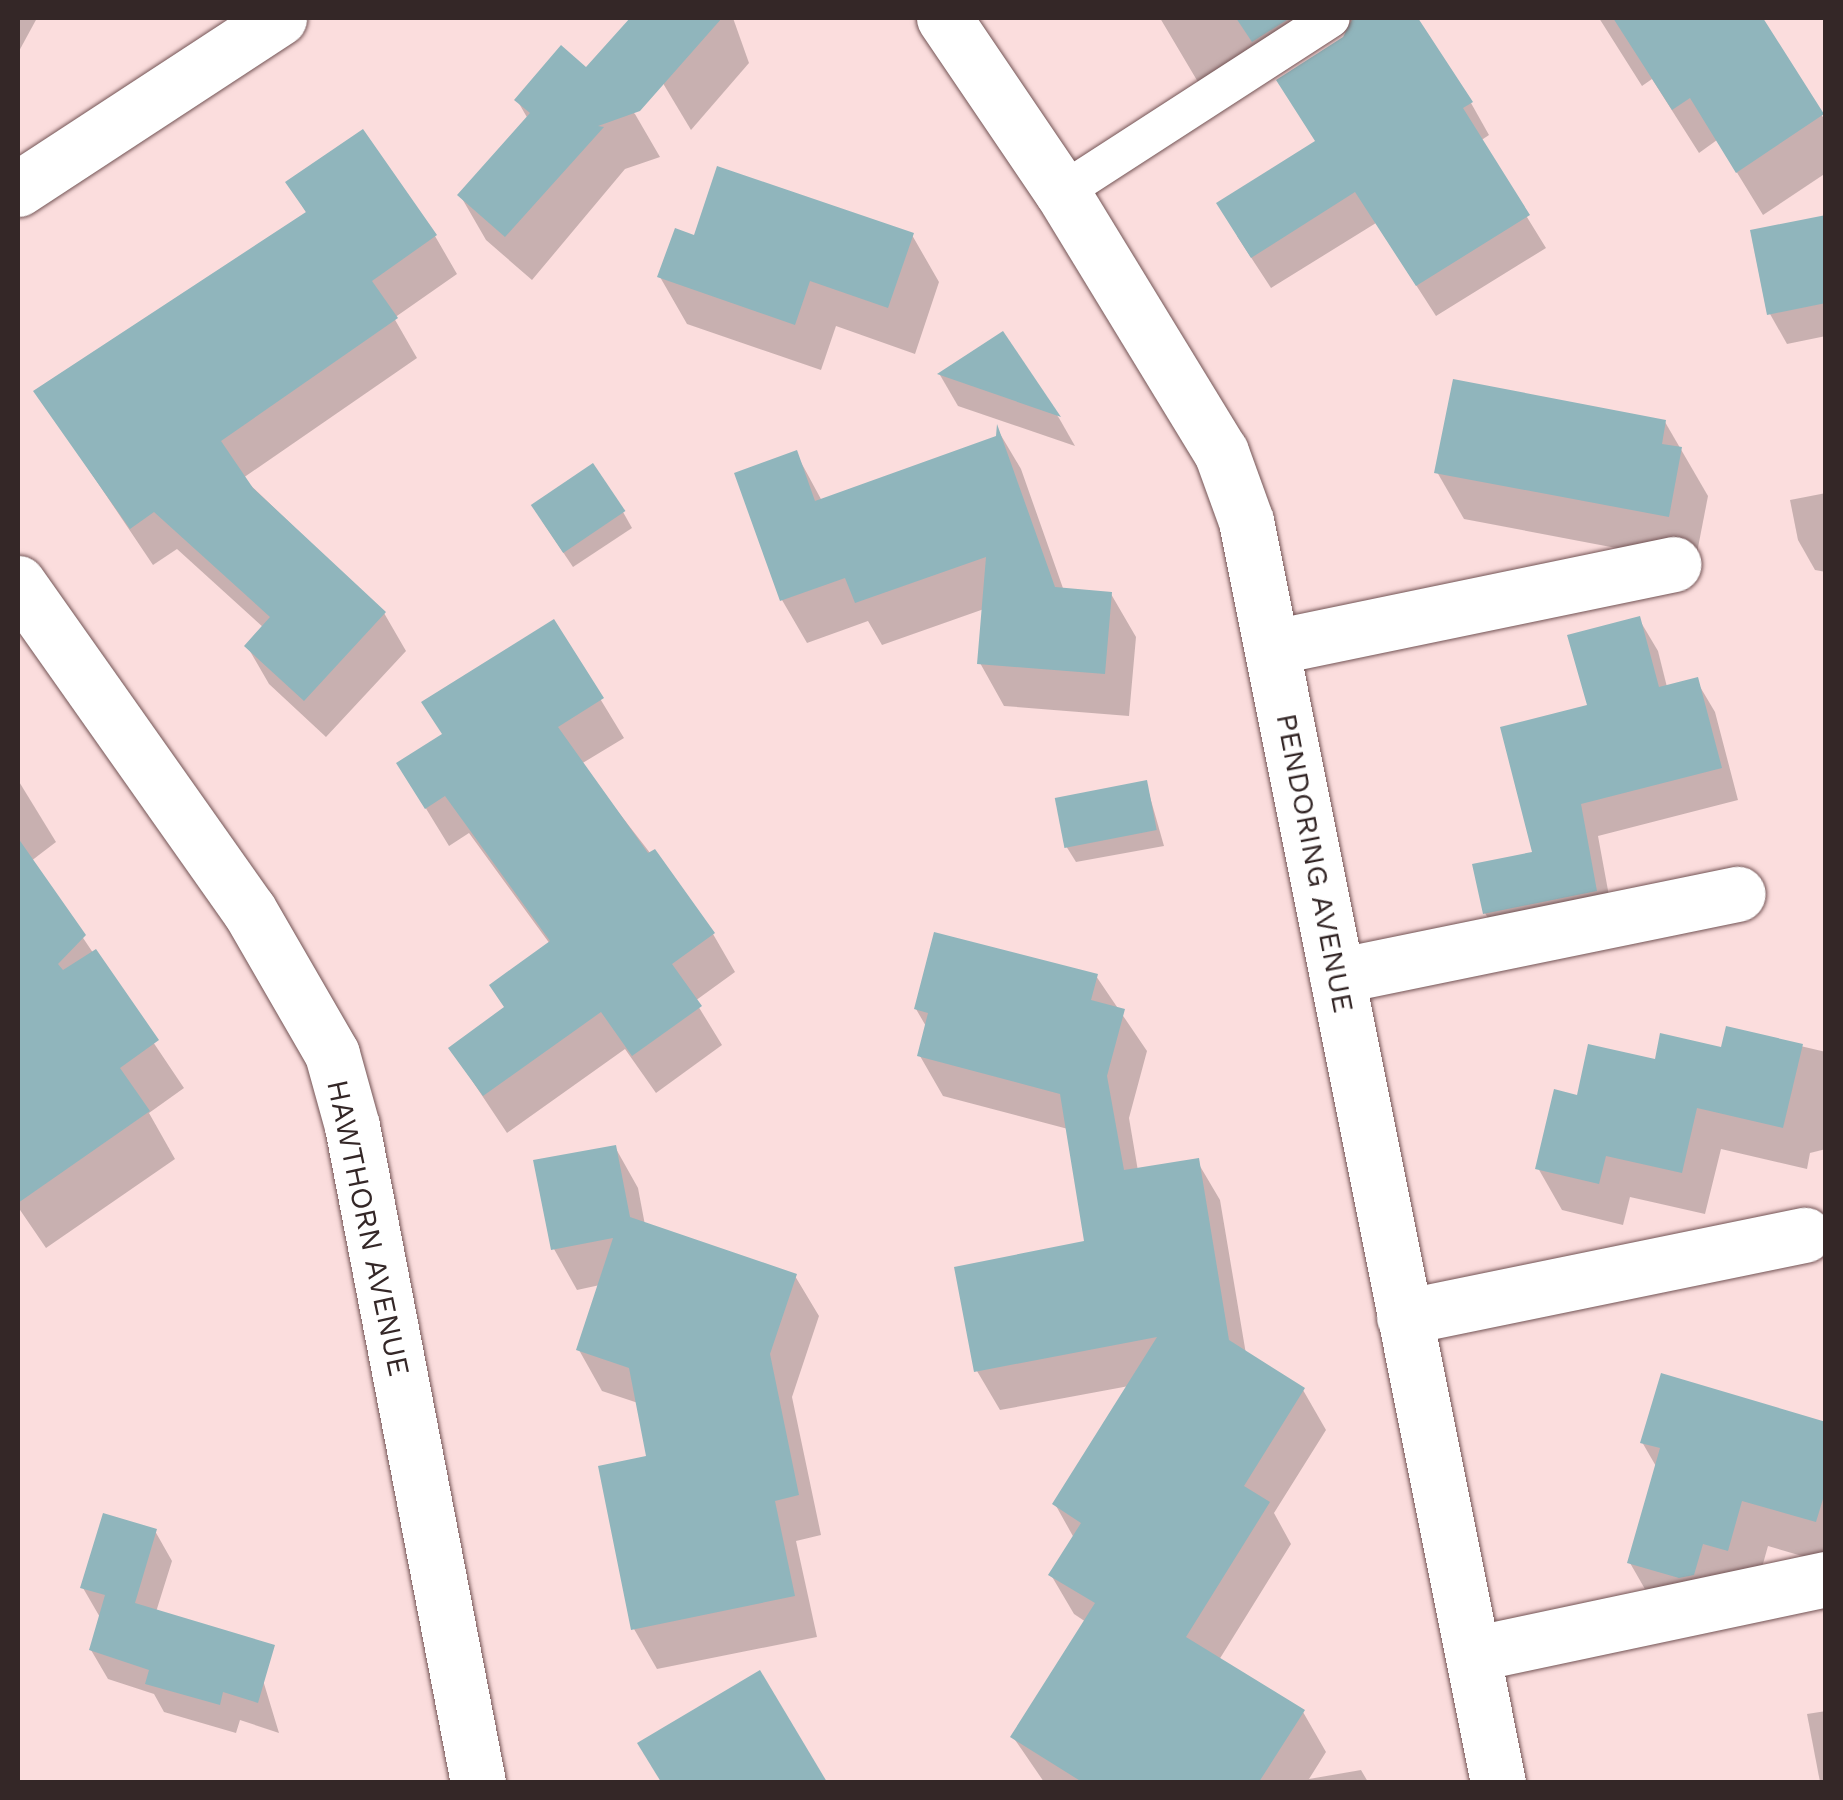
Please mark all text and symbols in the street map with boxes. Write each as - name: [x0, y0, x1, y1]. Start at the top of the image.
- street label: PENDORING AVENUE: [1268, 710, 1362, 1016]
- street label: HAWTHORN AVENUE: [319, 1076, 417, 1380]

